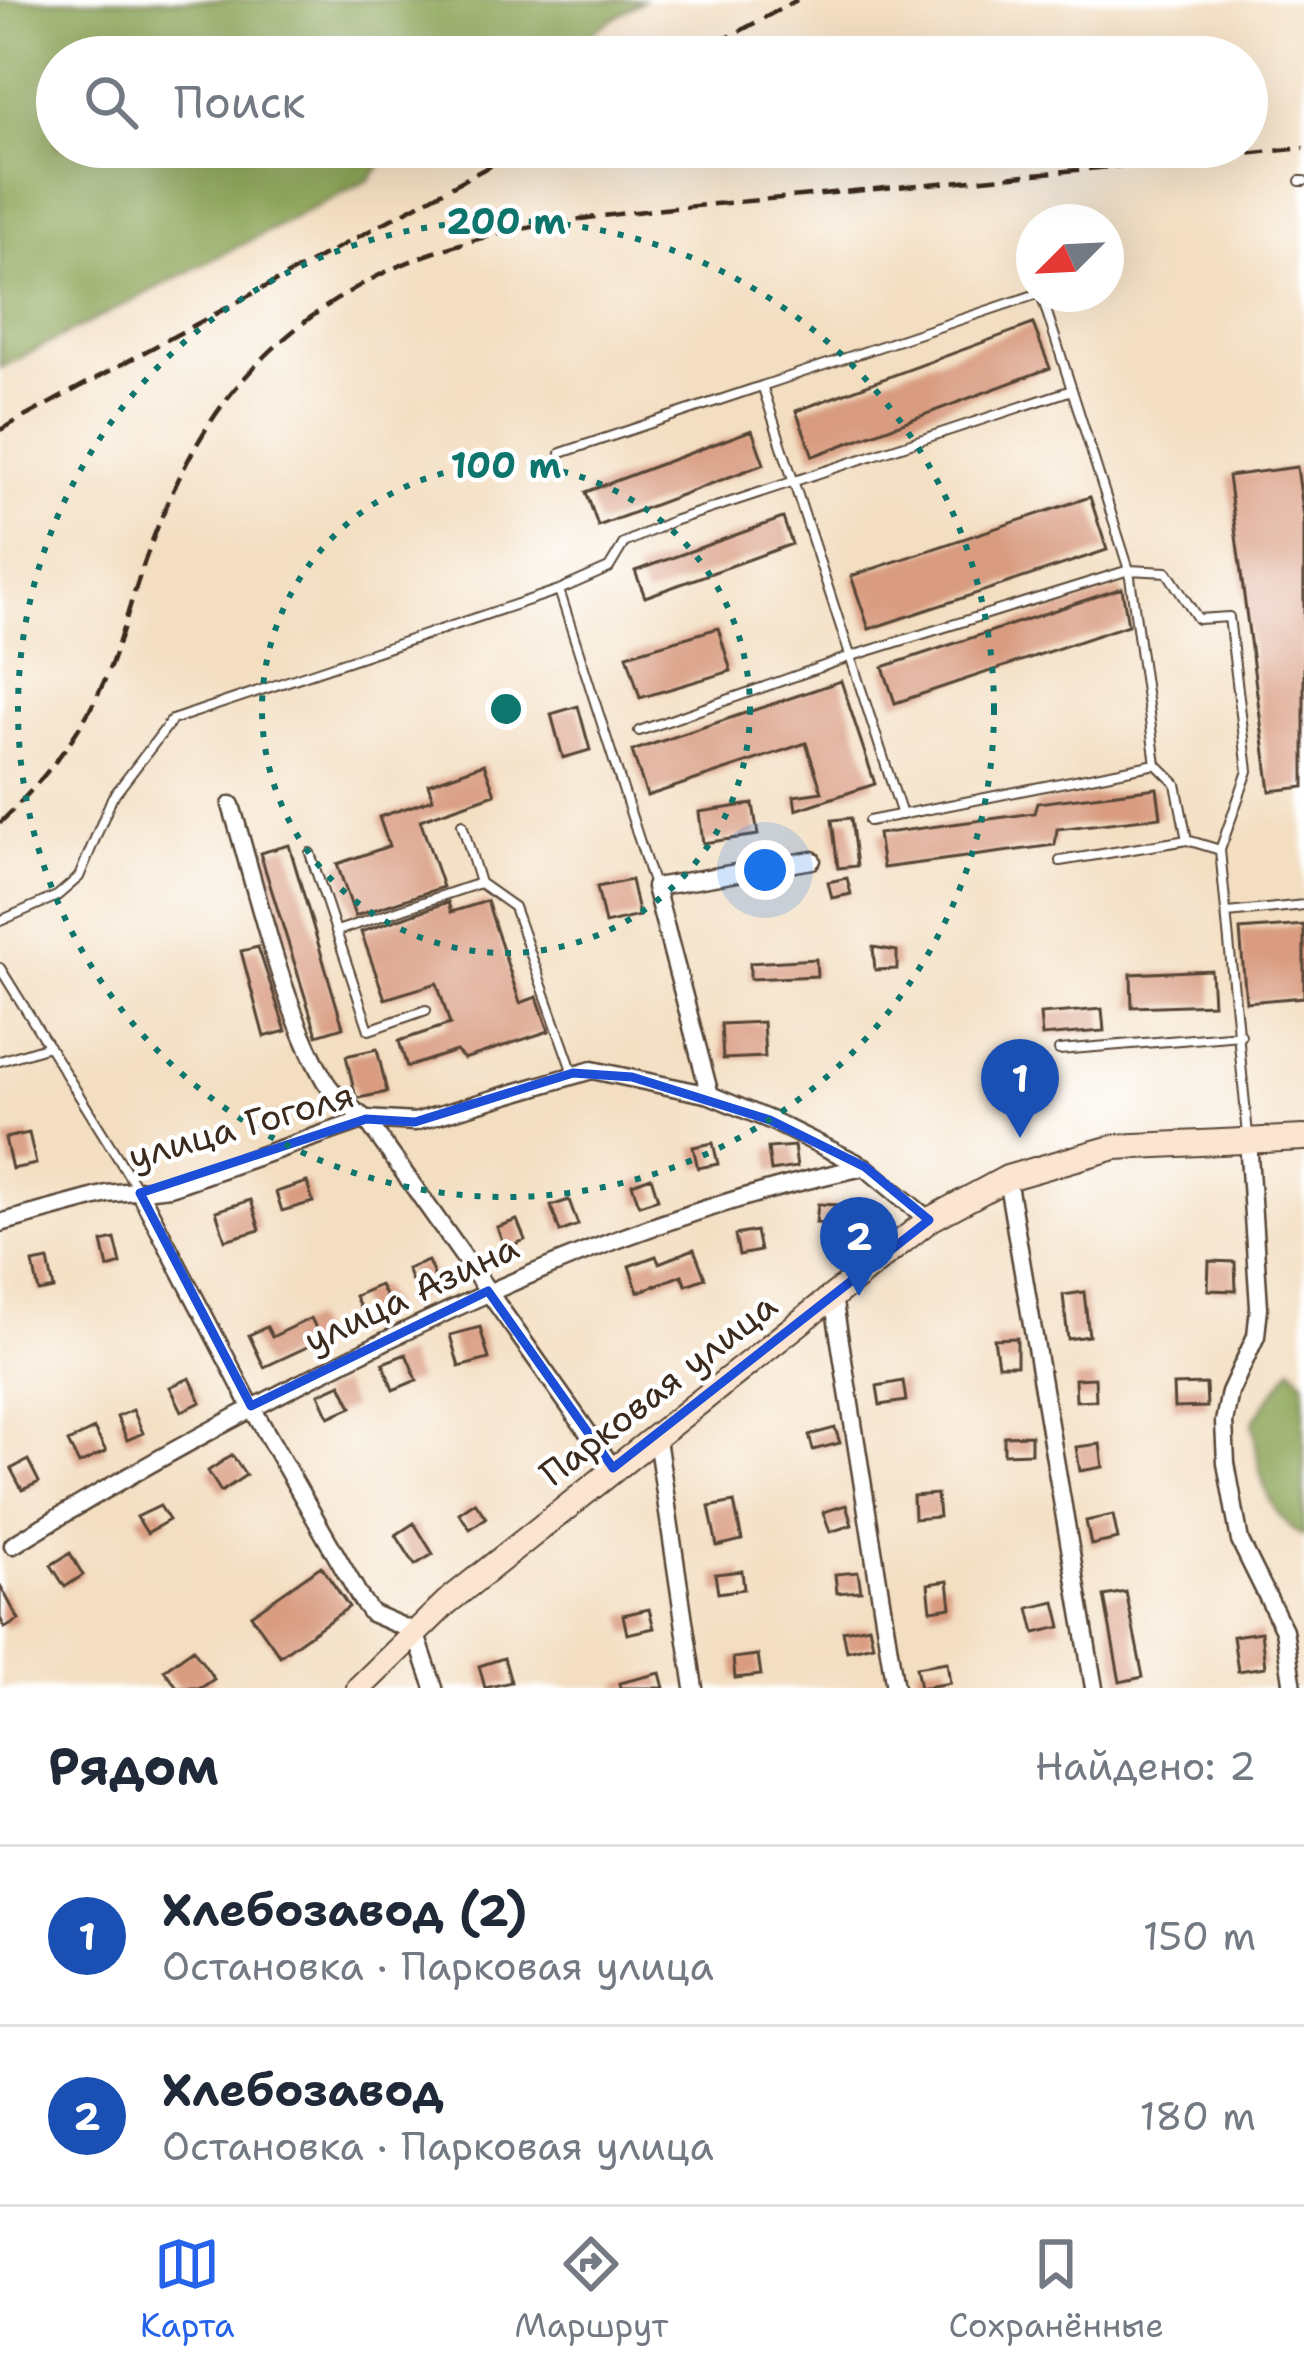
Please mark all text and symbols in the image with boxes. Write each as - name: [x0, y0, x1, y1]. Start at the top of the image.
- search box: [36, 36, 1268, 168]
- icon: search: [78, 69, 144, 135]
- text: Поиск: [174, 72, 305, 132]
- text: 200 m: [446, 197, 566, 246]
- north arrow: [1016, 204, 1124, 312]
- text: 100 m: [451, 441, 562, 490]
- centre of rings: [485, 688, 527, 730]
- your location: [735, 840, 795, 900]
- pin: 1: [981, 1039, 1059, 1138]
- street label: улица Гоголя: [123, 1070, 360, 1181]
- pin: 2: [820, 1197, 898, 1296]
- street label: улица Азина: [296, 1222, 526, 1365]
- street label: Парковая улица: [530, 1281, 787, 1497]
- text: Рядом: [48, 1732, 219, 1800]
- text: Найдено: 2: [1035, 1740, 1256, 1792]
- text: Хлебозавод (2): [162, 1880, 527, 1940]
- text: 1: [78, 1910, 96, 1962]
- text: 150 m: [1143, 1910, 1256, 1962]
- text: Остановка · Парковая улица: [162, 1940, 714, 1992]
- text: Хлебозавод: [162, 2060, 444, 2120]
- text: 2: [73, 2090, 101, 2142]
- text: 180 m: [1140, 2090, 1256, 2142]
- text: Остановка · Парковая улица: [162, 2120, 714, 2172]
- tab: Карта: [140, 2231, 234, 2348]
- tab: Маршрут: [514, 2231, 668, 2348]
- tab: Сохранённые: [948, 2231, 1164, 2348]

